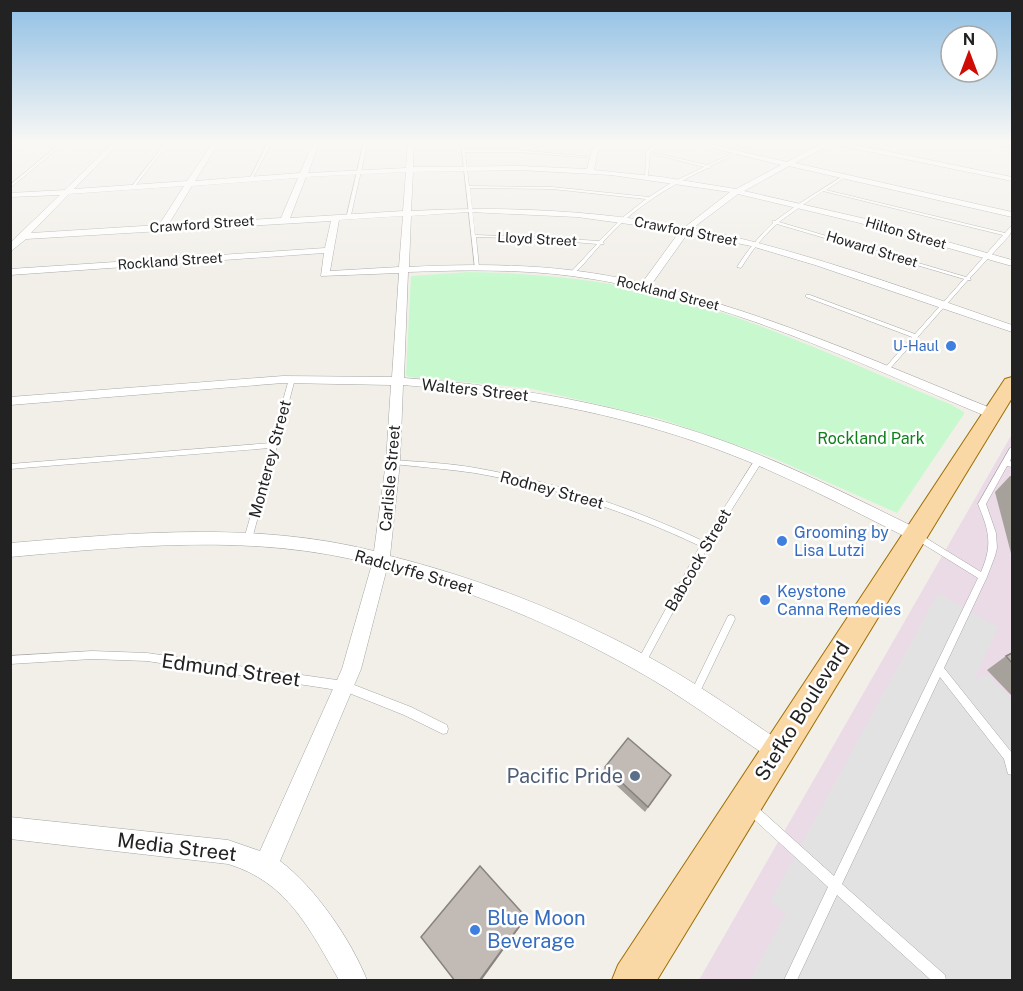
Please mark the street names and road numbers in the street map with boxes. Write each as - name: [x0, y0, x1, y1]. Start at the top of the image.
- street label: Crawford Street: [149, 212, 255, 236]
- street label: Crawford Street: [633, 213, 739, 249]
- street label: Hilton Street: [864, 214, 948, 252]
- street label: Howard Street: [824, 227, 920, 271]
- street label: Lloyd Street: [497, 229, 577, 249]
- street label: Rockland Street: [117, 249, 223, 273]
- street label: Rockland Street: [615, 273, 721, 313]
- street label: Walters Street: [421, 375, 529, 405]
- street label: Monterey Street: [245, 398, 295, 520]
- street label: Carlisle Street: [376, 424, 404, 532]
- street label: Rodney Street: [498, 467, 606, 513]
- street label: Babcock Street: [661, 505, 735, 615]
- street label: Radclyffe Street: [352, 546, 476, 598]
- street label: Stefko Boulevard: [749, 637, 855, 785]
- street label: Edmund Street: [160, 648, 302, 692]
- street label: Media Street: [116, 828, 238, 866]

